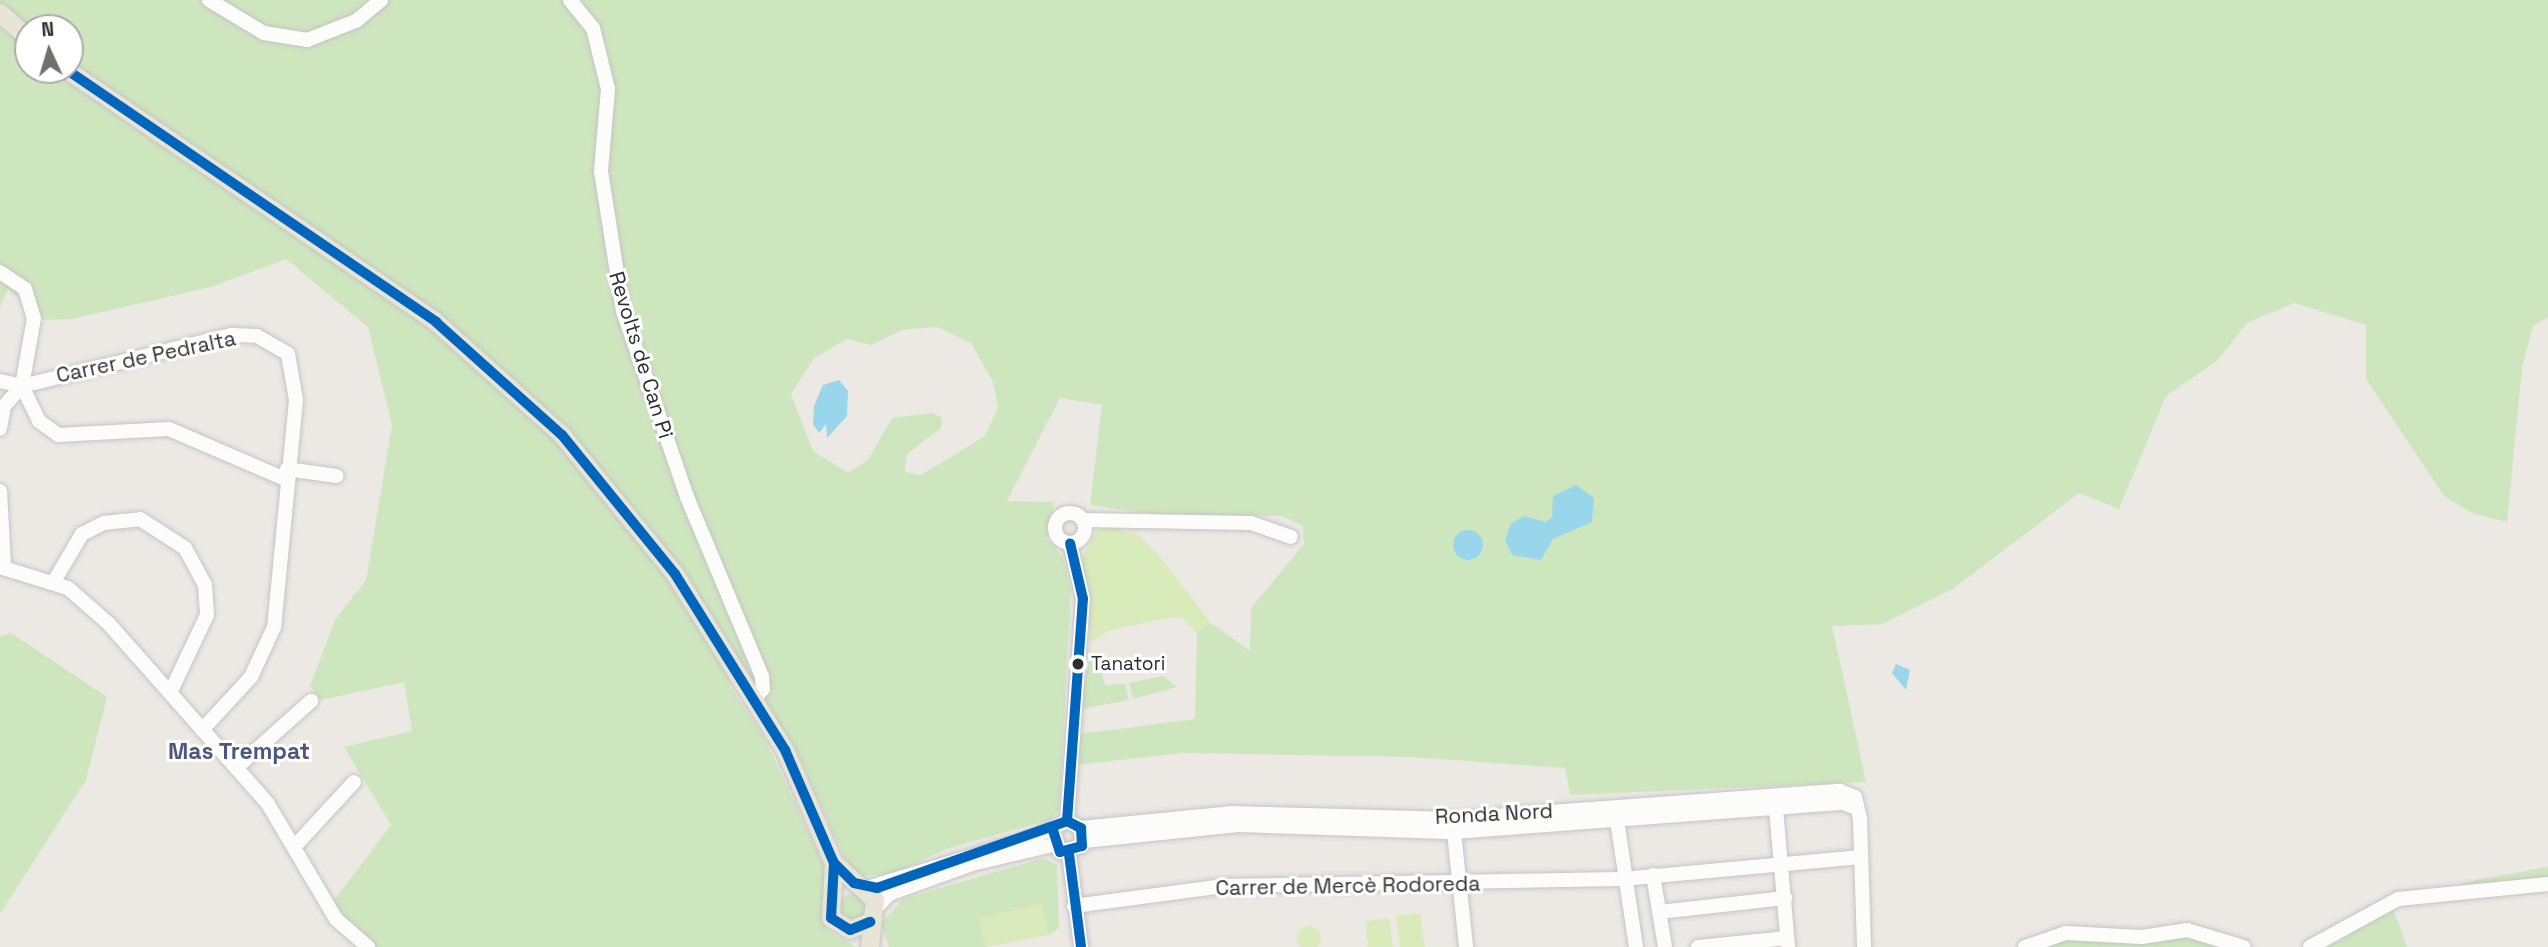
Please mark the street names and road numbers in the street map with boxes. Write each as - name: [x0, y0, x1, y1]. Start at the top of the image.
- street label: Revolts de Can Pi: [604, 268, 678, 442]
- street label: Carrer de Pedralta: [54, 326, 238, 388]
- street label: Ronda Nord: [1434, 798, 1554, 830]
- street label: Carrer de Mercè Rodoreda: [1215, 871, 1481, 901]

